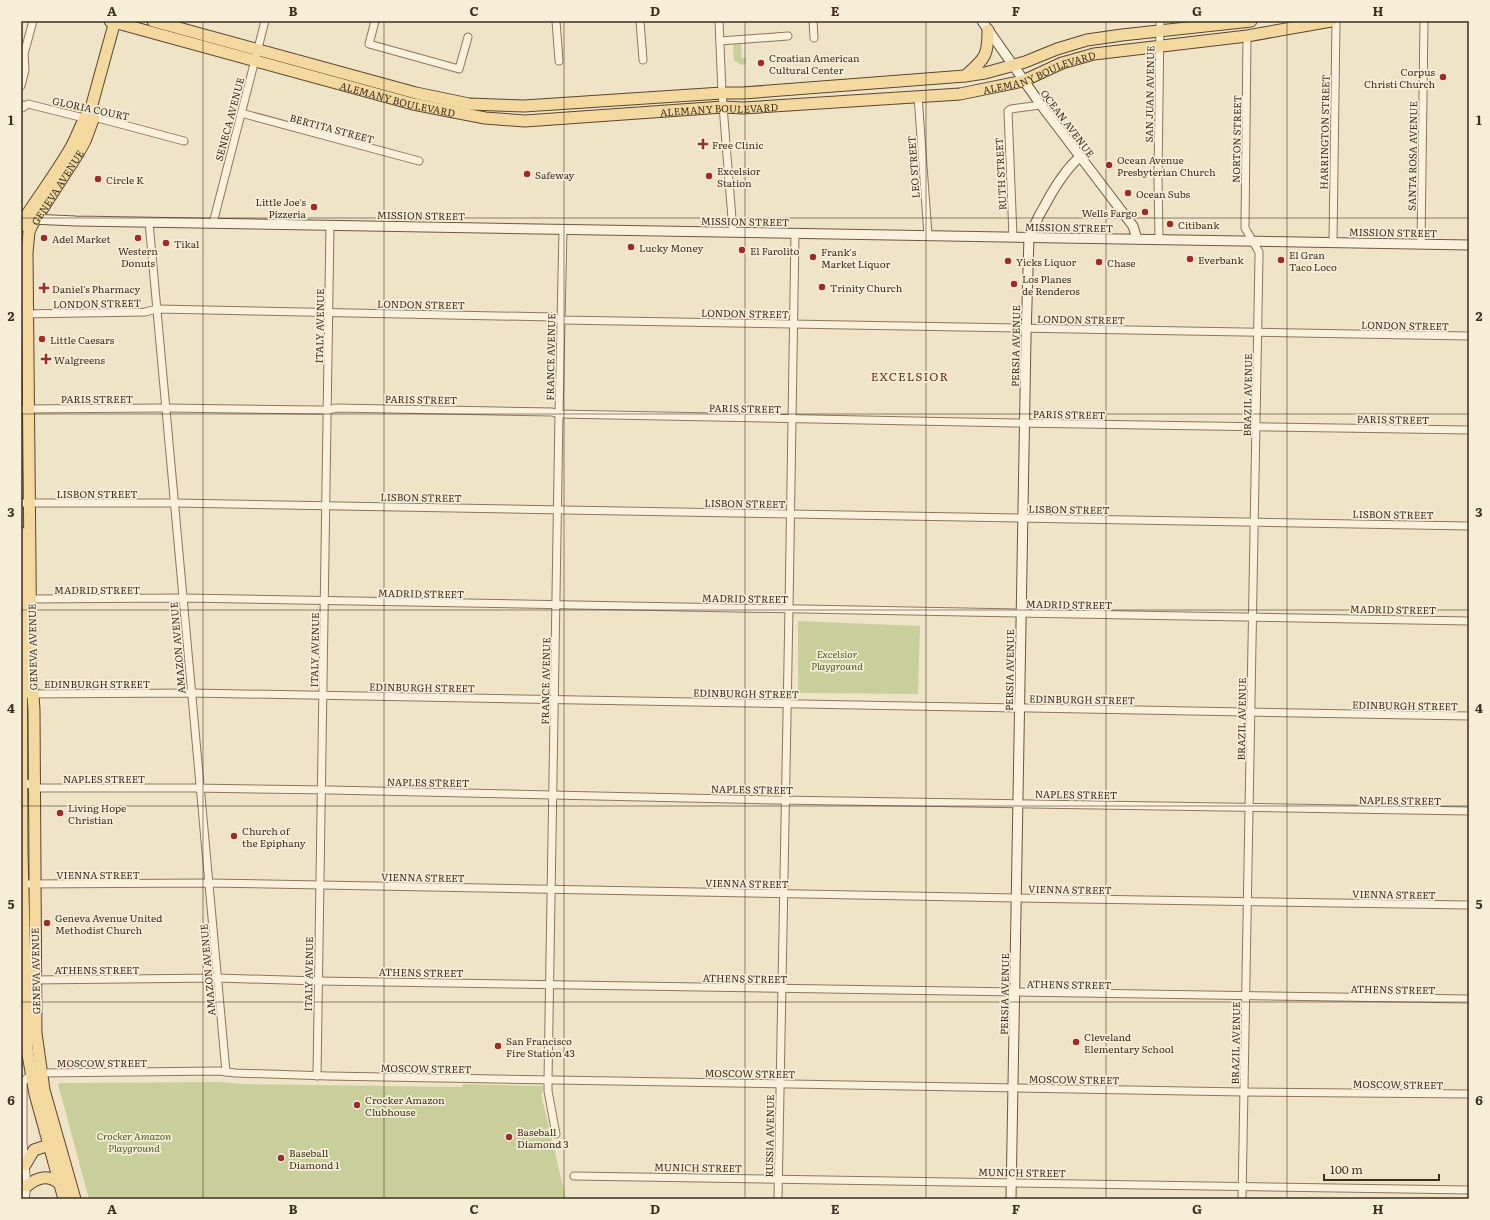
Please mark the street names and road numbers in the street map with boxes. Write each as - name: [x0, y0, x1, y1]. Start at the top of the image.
- street label: SAN JUAN AVENUE: [1141, 45, 1157, 143]
- street label: ALEMANY BOULEVARD: [981, 46, 1097, 97]
- street label: HARRINGTON STREET: [1315, 74, 1333, 190]
- street label: SENECA AVENUE: [211, 76, 247, 162]
- street label: ALEMANY BOULEVARD: [338, 77, 457, 120]
- street label: OCEAN AVENUE: [1037, 86, 1099, 160]
- street label: GLORIA COURT: [51, 93, 131, 123]
- street label: NORTON STREET: [1228, 95, 1244, 183]
- street label: ALEMANY BOULEVARD: [659, 98, 779, 119]
- street label: SANTA ROSA AVENUE: [1404, 101, 1420, 211]
- street label: BERTITA STREET: [288, 110, 376, 146]
- street label: LEO STREET: [903, 135, 923, 199]
- street label: RUTH STREET: [991, 137, 1009, 211]
- street label: GENEVA AVENUE: [27, 146, 86, 228]
- street label: MISSION STREET: [377, 207, 465, 223]
- street label: MISSION STREET: [701, 213, 789, 229]
- street label: MISSION STREET: [1025, 219, 1113, 235]
- street label: MISSION STREET: [1349, 224, 1437, 240]
- street label: ITALY AVENUE: [311, 288, 327, 364]
- street label: LONDON STREET: [53, 295, 141, 311]
- street label: LONDON STREET: [377, 296, 465, 312]
- street label: LONDON STREET: [701, 305, 789, 321]
- street label: PERSIA AVENUE: [1007, 305, 1023, 387]
- street label: LONDON STREET: [1037, 311, 1125, 327]
- street label: FRANCE AVENUE: [542, 313, 558, 401]
- street label: LONDON STREET: [1361, 317, 1449, 333]
- street label: BRAZIL AVENUE: [1239, 353, 1255, 437]
- street label: PARIS STREET: [61, 391, 133, 406]
- street label: PARIS STREET: [385, 391, 457, 407]
- street label: PARIS STREET: [709, 400, 781, 416]
- street label: PARIS STREET: [1033, 406, 1105, 422]
- street label: PARIS STREET: [1357, 411, 1429, 427]
- street label: LISBON STREET: [56, 486, 138, 501]
- street label: LISBON STREET: [380, 489, 462, 505]
- street label: LISBON STREET: [704, 495, 786, 511]
- street label: LISBON STREET: [1028, 501, 1110, 517]
- street label: LISBON STREET: [1352, 506, 1434, 522]
- street label: MADRID STREET: [54, 582, 140, 597]
- street label: MADRID STREET: [378, 585, 464, 601]
- street label: MADRID STREET: [702, 590, 788, 606]
- street label: MADRID STREET: [1026, 596, 1112, 612]
- street label: AMAZON AVENUE: [166, 601, 188, 695]
- street label: MADRID STREET: [1350, 601, 1436, 617]
- street label: GENEVA AVENUE: [24, 603, 40, 691]
- street label: ITALY AVENUE: [306, 612, 322, 688]
- street label: PERSIA AVENUE: [1001, 629, 1017, 711]
- street label: FRANCE AVENUE: [537, 637, 553, 725]
- street label: EDINBURGH STREET: [44, 676, 150, 691]
- street label: BRAZIL AVENUE: [1233, 677, 1249, 761]
- street label: EDINBURGH STREET: [369, 679, 475, 695]
- street label: EDINBURGH STREET: [693, 685, 799, 701]
- street label: EDINBURGH STREET: [1029, 691, 1135, 707]
- street label: EDINBURGH STREET: [1352, 697, 1458, 713]
- street label: NAPLES STREET: [63, 771, 145, 786]
- street label: NAPLES STREET: [387, 774, 469, 790]
- street label: NAPLES STREET: [711, 781, 793, 797]
- street label: NAPLES STREET: [1035, 786, 1117, 802]
- street label: NAPLES STREET: [1359, 792, 1441, 808]
- street label: VIENNA STREET: [56, 867, 140, 882]
- street label: VIENNA STREET: [381, 869, 465, 885]
- street label: VIENNA STREET: [705, 875, 789, 891]
- street label: VIENNA STREET: [1028, 881, 1112, 897]
- street label: VIENNA STREET: [1352, 886, 1436, 902]
- street label: AMAZON AVENUE: [196, 923, 218, 1017]
- street label: GENEVA AVENUE: [27, 927, 43, 1015]
- street label: ITALY AVENUE: [300, 936, 316, 1012]
- street label: PERSIA AVENUE: [996, 953, 1012, 1035]
- street label: ATHENS STREET: [54, 962, 140, 977]
- street label: ATHENS STREET: [378, 964, 464, 980]
- street label: ATHENS STREET: [702, 970, 788, 986]
- street label: ATHENS STREET: [1026, 976, 1112, 992]
- street label: ATHENS STREET: [1350, 981, 1436, 997]
- street label: BRAZIL AVENUE: [1227, 1001, 1243, 1085]
- street label: MOSCOW STREET: [57, 1055, 147, 1070]
- street label: MOSCOW STREET: [380, 1060, 472, 1076]
- street label: MOSCOW STREET: [704, 1065, 796, 1081]
- street label: MOSCOW STREET: [1028, 1071, 1120, 1087]
- street label: MOSCOW STREET: [1352, 1076, 1444, 1092]
- street label: RUSSIA AVENUE: [761, 1094, 777, 1178]
- street label: MUNICH STREET: [654, 1159, 742, 1175]
- street label: MUNICH STREET: [978, 1164, 1066, 1180]

